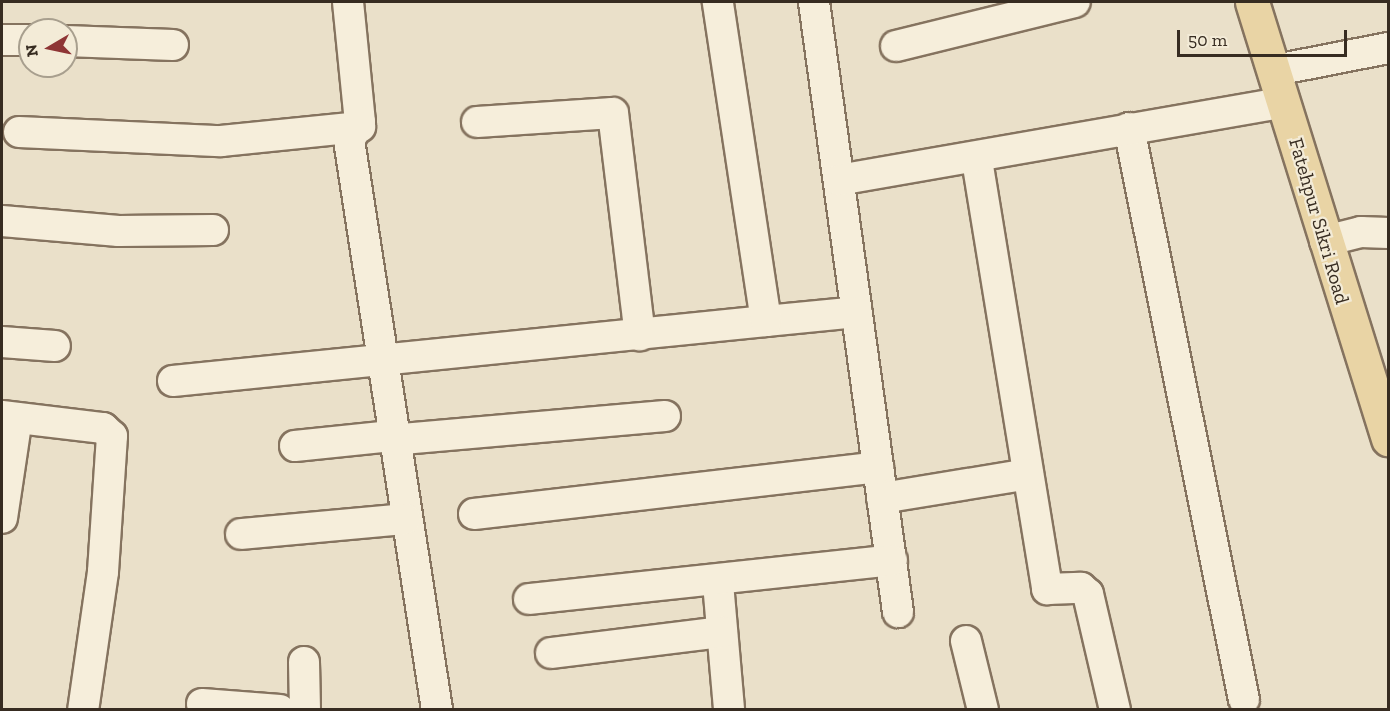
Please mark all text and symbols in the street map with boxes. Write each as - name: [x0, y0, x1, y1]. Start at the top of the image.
- north arrow: [18, 18, 78, 78]
- scale bar: [1180, 18, 1350, 56]
- text: 50 m: [1188, 29, 1227, 51]
- text: N: [21, 43, 42, 58]
- street label: Fatehpur Sikri Road: [1284, 135, 1354, 307]

